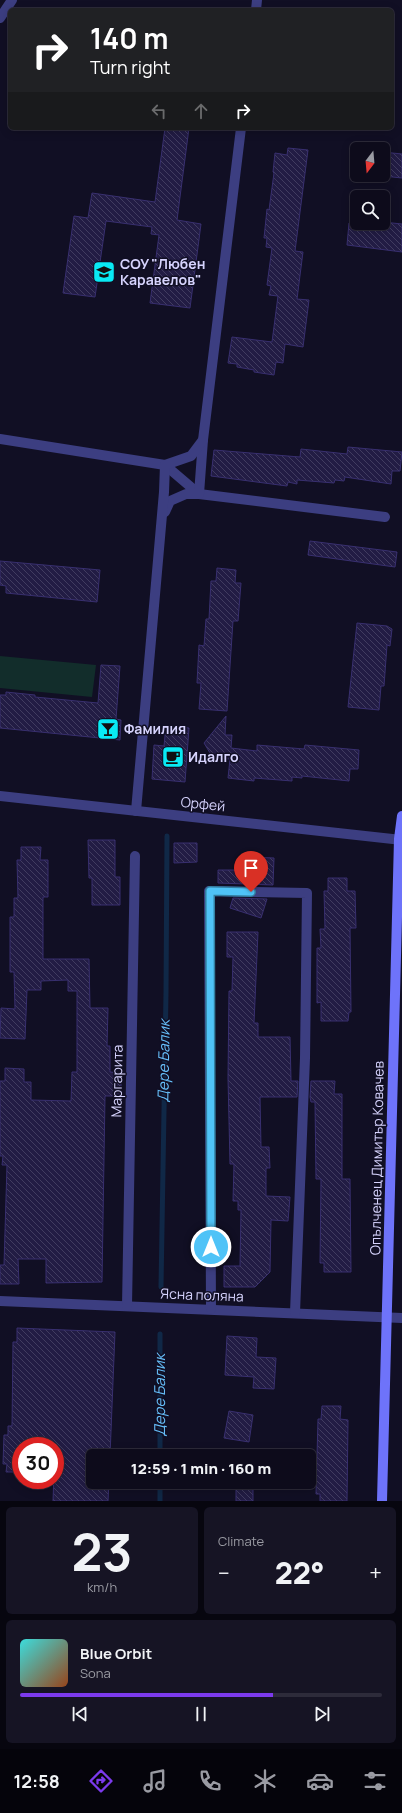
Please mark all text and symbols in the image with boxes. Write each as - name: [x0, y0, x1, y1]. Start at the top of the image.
- text: 140 m: [90, 19, 169, 57]
- icon: right: [24, 24, 76, 76]
- text: Turn right: [90, 55, 171, 79]
- icon: left: [148, 100, 170, 122]
- icon: ahead: [190, 100, 212, 122]
- icon: right: [232, 100, 254, 122]
- north arrow: [350, 142, 390, 182]
- map controls: [350, 142, 390, 230]
- button: search: [350, 190, 390, 230]
- place label: СОУ "Любен Каравелов": [120, 254, 205, 289]
- school or university icon: СОУ "Любен Каравелов": [91, 259, 117, 285]
- bar icon: Фамилия: [95, 716, 121, 742]
- place label: Фамилия: [124, 719, 186, 738]
- cafe icon: Идалго: [160, 744, 186, 770]
- place label: Идалго: [188, 747, 239, 766]
- street label: Орфей: [180, 792, 226, 815]
- pin: [234, 851, 268, 892]
- icon: arrive: [240, 857, 262, 879]
- water label: Дере Балик: [152, 1017, 175, 1102]
- street label: Маргарита: [106, 1044, 127, 1117]
- street label: Опълченец Димитър Ковачев: [365, 1060, 388, 1255]
- position arrow: [190, 1226, 232, 1268]
- street label: Ясна поляна: [160, 1284, 244, 1305]
- water label: Дере Балик: [149, 1351, 170, 1436]
- speed limit sign: 30: [12, 1437, 64, 1489]
- text: 12:59 · 1 min · 160 m: [131, 1458, 271, 1479]
- text: 23: [71, 1516, 133, 1587]
- text: Climate: [218, 1532, 264, 1550]
- text: 22°: [275, 1552, 324, 1593]
- text: −: [218, 1558, 230, 1588]
- text: +: [369, 1558, 382, 1588]
- text: km/h: [87, 1578, 117, 1596]
- text: Blue Orbit: [80, 1643, 152, 1664]
- text: Sona: [80, 1664, 111, 1682]
- icon: previous: [69, 1703, 91, 1725]
- icon: pause: [190, 1703, 212, 1725]
- icon: next: [311, 1703, 333, 1725]
- icon: directions: [87, 1767, 115, 1795]
- icon: music: [141, 1767, 169, 1795]
- icon: phone: [196, 1767, 224, 1795]
- icon: climate: [251, 1767, 279, 1795]
- icon: car: [306, 1767, 334, 1795]
- icon: filters: [361, 1767, 389, 1795]
- text: 12:58: [13, 1769, 60, 1793]

